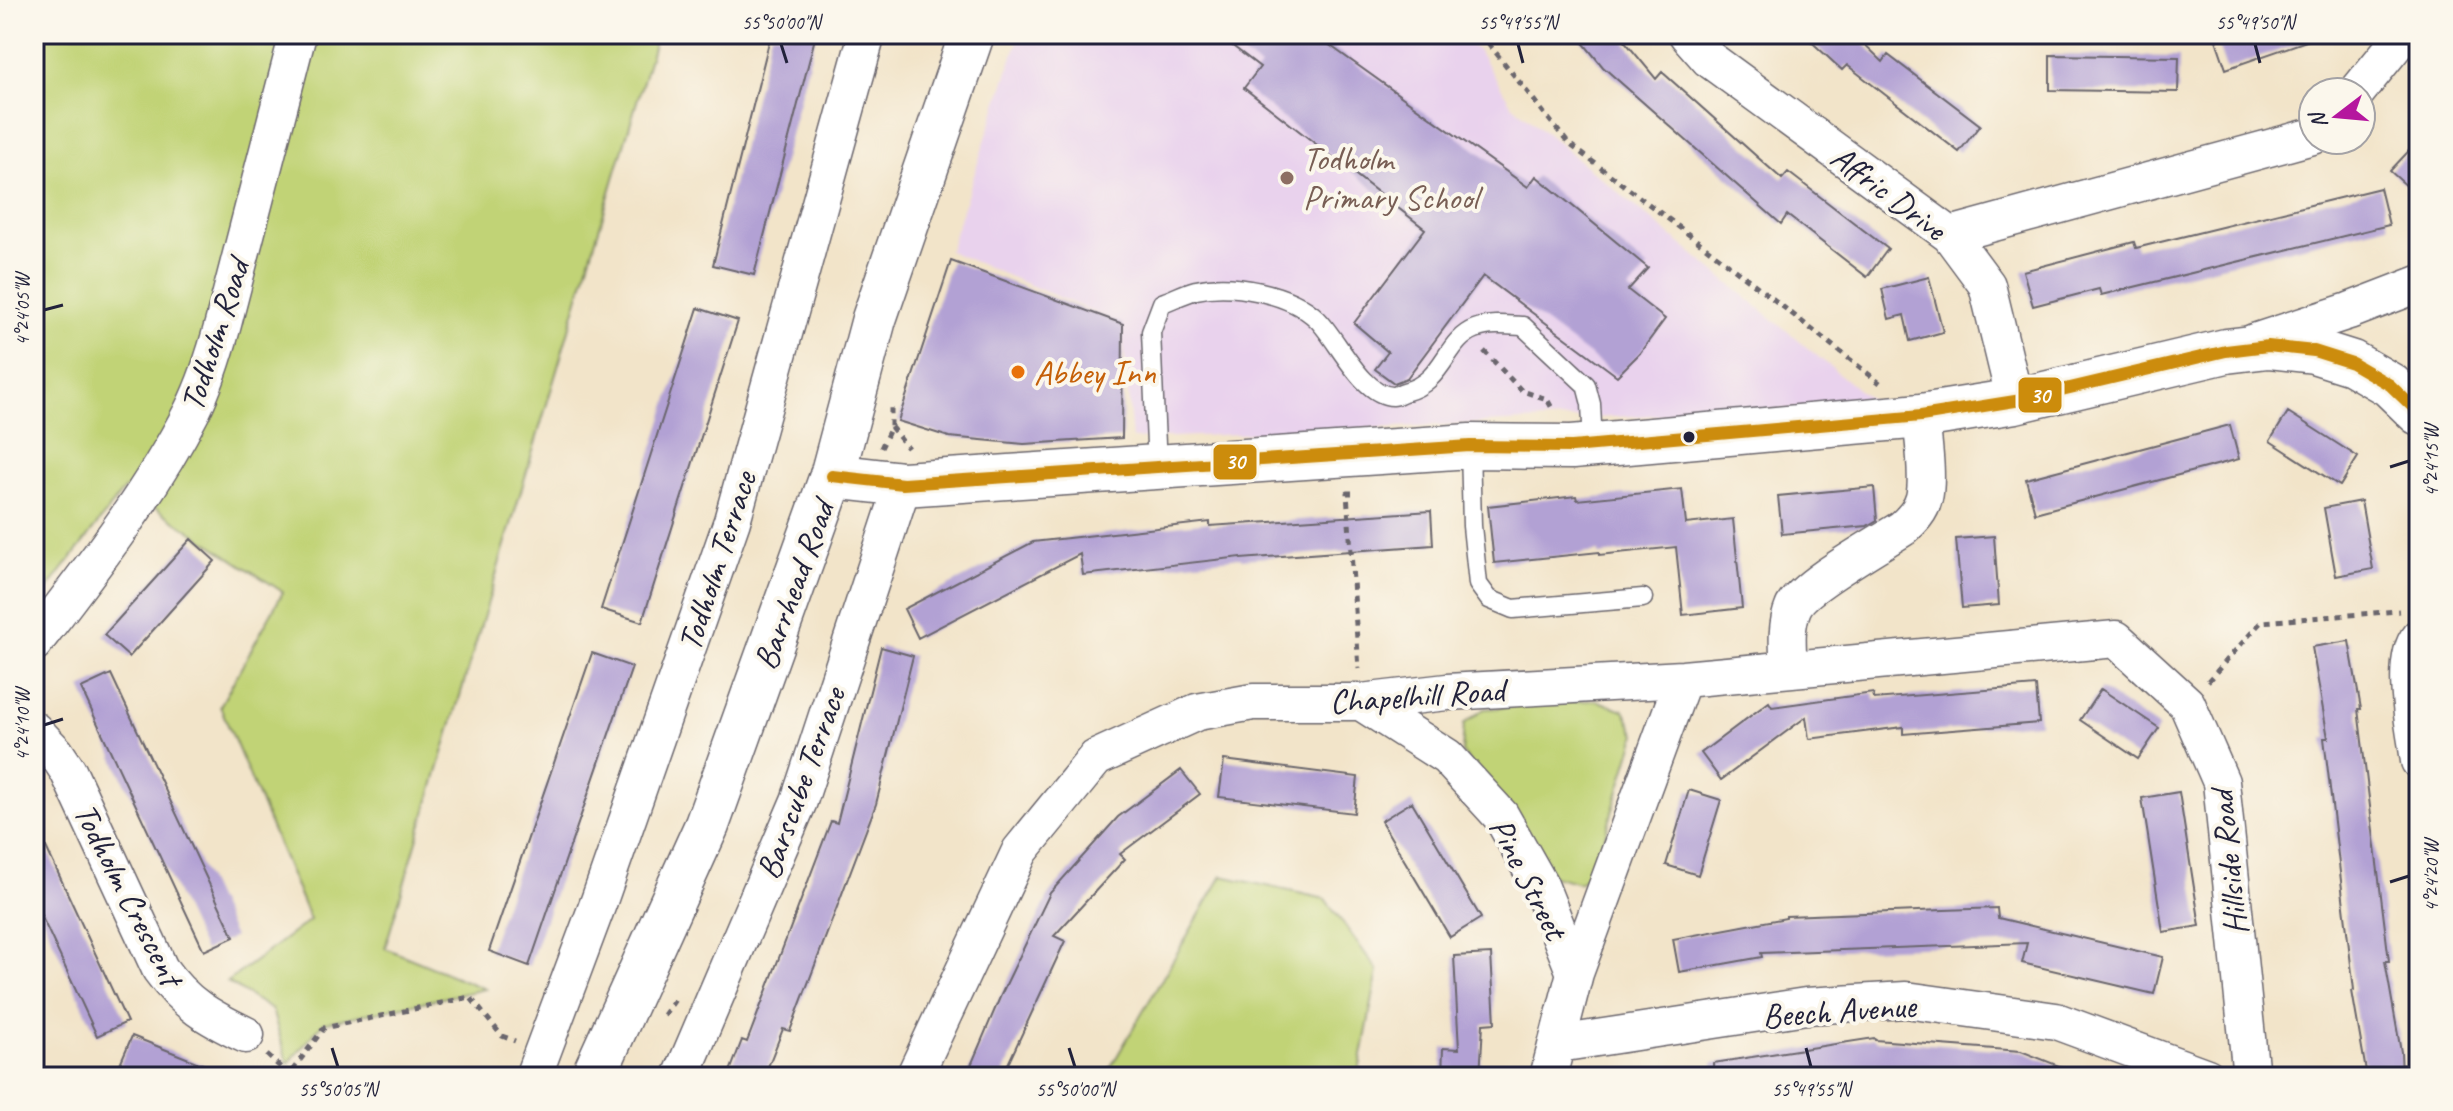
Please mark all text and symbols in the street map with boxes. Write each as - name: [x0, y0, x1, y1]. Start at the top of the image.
- text: 55°50'00"N: [742, 10, 823, 35]
- text: 55°49'55"N: [1479, 10, 1560, 35]
- text: 55°49'50"N: [2216, 10, 2297, 35]
- north arrow: [2297, 76, 2377, 156]
- text: N: [2302, 108, 2334, 132]
- street label: Affric Drive: [1822, 135, 1957, 251]
- place label: Todholm Primary School: [1303, 137, 1484, 219]
- marker: Todholm Primary School: [1278, 169, 1296, 187]
- street label: Todholm Road: [170, 249, 261, 416]
- text: 4°24'05"W: [10, 270, 35, 346]
- place label: Abbey Inn: [1034, 351, 1156, 394]
- marker: Abbey Inn: [1009, 363, 1027, 381]
- line badge: 30: [2017, 376, 2063, 414]
- text: 30: [2030, 382, 2052, 410]
- text: 4°24'15"W: [2419, 421, 2444, 497]
- unlabelled marker: [1681, 429, 1697, 445]
- line badge: 30: [1212, 443, 1258, 481]
- text: 30: [1225, 448, 1247, 476]
- street label: Todholm Terrace: [667, 465, 766, 656]
- street label: Barrhead Road: [743, 490, 846, 675]
- street label: Chapelhill Road: [1328, 668, 1510, 723]
- street label: Barscube Terrace: [746, 680, 856, 885]
- text: 4°24'10"W: [10, 685, 35, 761]
- street label: Hillside Road: [2199, 783, 2257, 937]
- street label: Todholm Crescent: [64, 796, 195, 997]
- street label: Pine Street: [1480, 810, 1579, 949]
- text: 4°24'20"W: [2419, 836, 2444, 912]
- street label: Beech Avenue: [1761, 984, 1919, 1037]
- text: 55°50'05"N: [299, 1077, 380, 1102]
- text: 55°50'00"N: [1036, 1077, 1117, 1102]
- text: 55°49'55"N: [1772, 1077, 1853, 1102]

